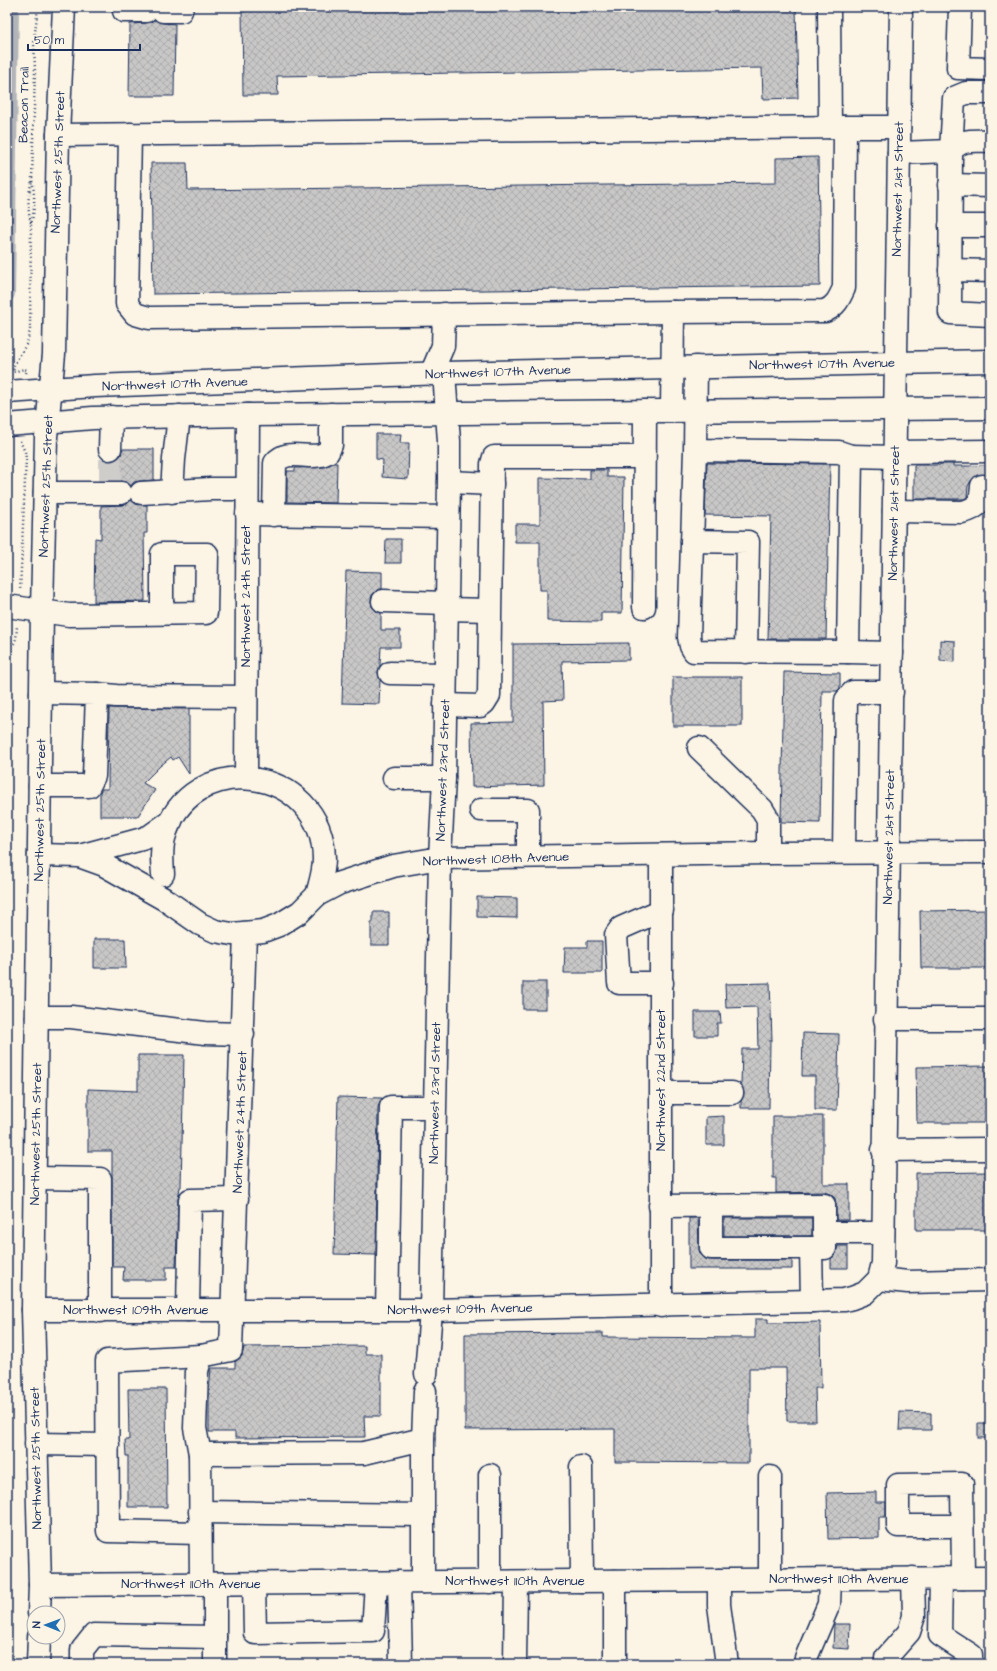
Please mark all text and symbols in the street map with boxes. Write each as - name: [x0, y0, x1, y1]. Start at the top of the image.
- scale bar: [28, 26, 140, 52]
- text: 50 m: [34, 32, 65, 49]
- street label: Beacon Trail: [14, 67, 34, 143]
- street label: Northwest 25th Street: [47, 90, 70, 234]
- street label: Northwest 21st Street: [888, 121, 908, 257]
- street label: Northwest 107th Avenue: [749, 354, 895, 374]
- street label: Northwest 107th Avenue: [425, 360, 571, 384]
- street label: Northwest 107th Avenue: [102, 372, 248, 396]
- street label: Northwest 25th Street: [35, 414, 58, 558]
- street label: Northwest 21st Street: [884, 445, 904, 581]
- street label: Northwest 24th Street: [237, 524, 255, 667]
- street label: Northwest 23rd Street: [432, 698, 454, 841]
- street label: Northwest 25th Street: [30, 738, 50, 881]
- street label: Northwest 21st Street: [879, 769, 899, 905]
- street label: Northwest 108th Avenue: [423, 847, 569, 871]
- street label: Northwest 22nd Street: [652, 1008, 670, 1151]
- street label: Northwest 23rd Street: [425, 1021, 445, 1164]
- street label: Northwest 24th Street: [229, 1050, 252, 1193]
- street label: Northwest 25th Street: [26, 1062, 46, 1205]
- street label: Northwest 109th Avenue: [387, 1299, 533, 1319]
- street label: Northwest 109th Avenue: [63, 1301, 209, 1319]
- street label: Northwest 25th Street: [26, 1386, 46, 1529]
- street label: Northwest 110th Avenue: [769, 1570, 909, 1588]
- street label: Northwest 110th Avenue: [445, 1572, 585, 1590]
- street label: Northwest 110th Avenue: [121, 1575, 261, 1593]
- north arrow: [26, 1605, 66, 1645]
- text: N: [29, 1621, 44, 1628]

